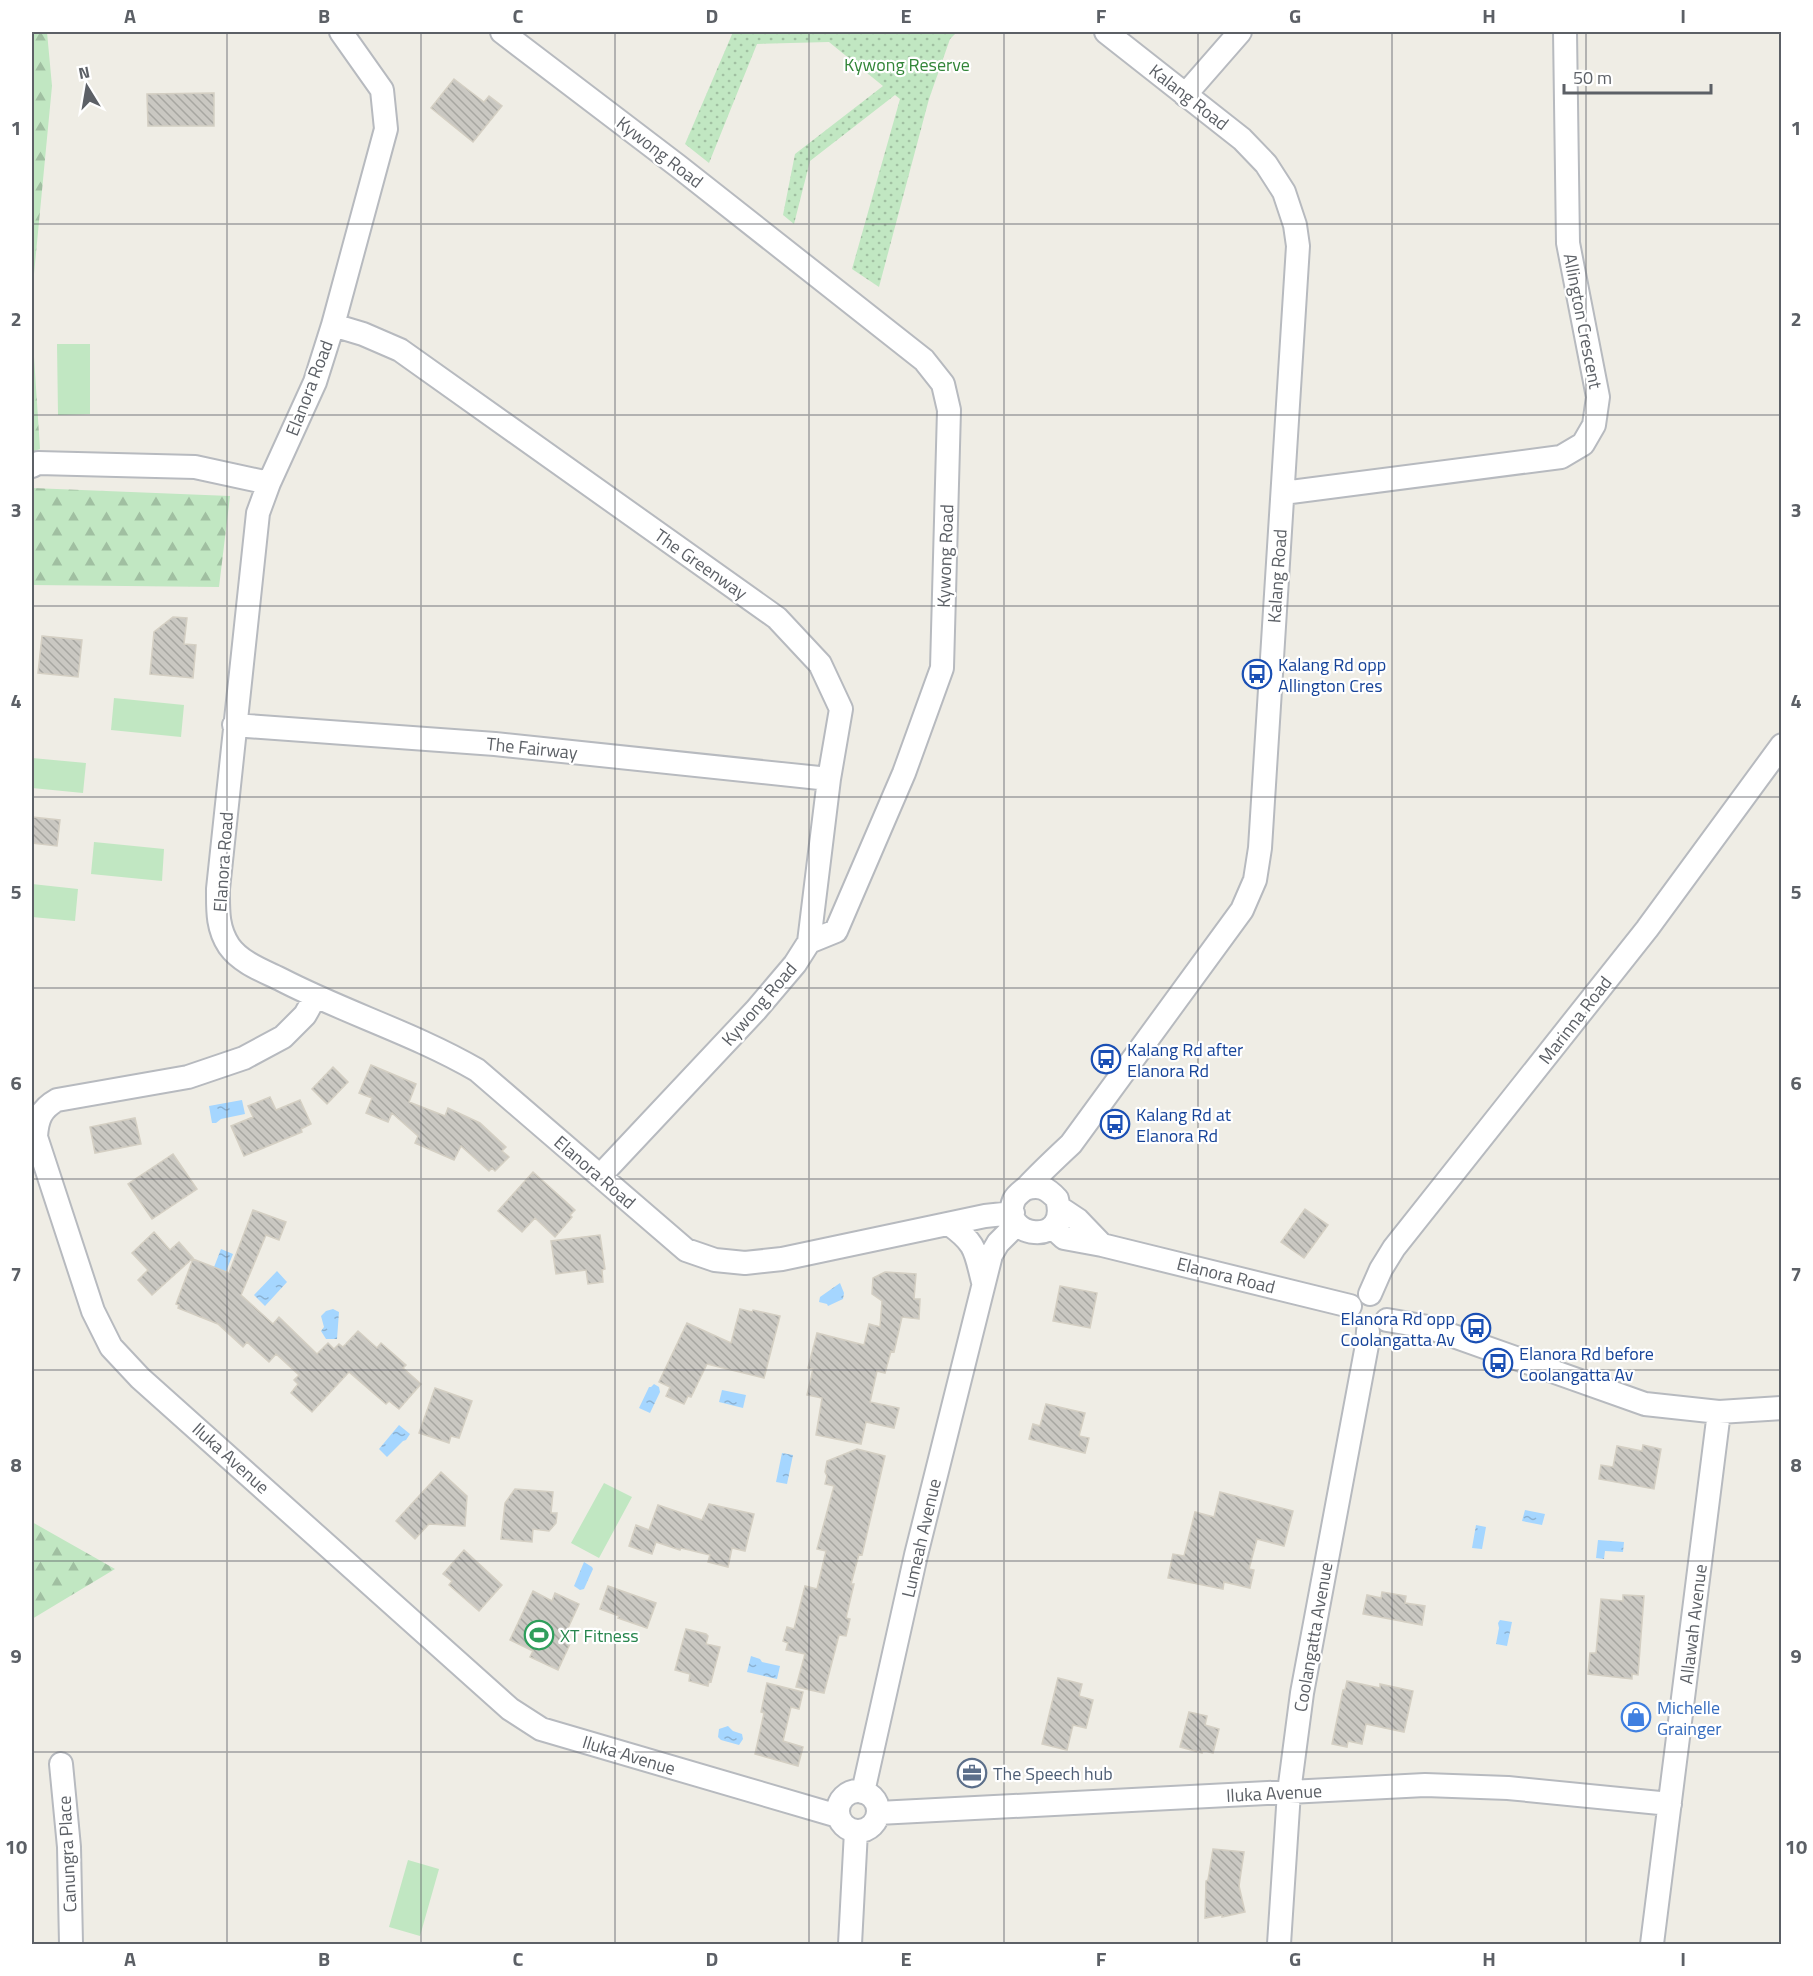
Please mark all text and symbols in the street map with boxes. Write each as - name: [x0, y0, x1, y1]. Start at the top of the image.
- text: A: [124, 0, 136, 31]
- text: B: [318, 0, 330, 31]
- text: C: [513, 0, 524, 31]
- text: D: [706, 0, 718, 31]
- text: E: [900, 0, 912, 31]
- text: F: [1096, 0, 1107, 31]
- text: G: [1289, 0, 1301, 31]
- text: H: [1482, 0, 1496, 31]
- text: I: [1680, 0, 1686, 31]
- park label: Kywong Reserve: [844, 51, 970, 78]
- north arrow: [57, 57, 117, 117]
- street label: Kalang Road: [1144, 57, 1234, 137]
- scale bar: [1564, 57, 1711, 95]
- text: N: [76, 59, 92, 85]
- text: 50 m: [1573, 64, 1612, 91]
- street label: Kywong Road: [611, 110, 709, 194]
- text: 1: [10, 112, 22, 143]
- text: 1: [1790, 112, 1802, 143]
- street label: Allington Crescent: [1557, 251, 1609, 392]
- text: 2: [10, 303, 22, 334]
- text: 2: [1790, 303, 1802, 334]
- street label: Elanora Road: [278, 336, 340, 440]
- text: 3: [10, 494, 22, 525]
- text: 3: [1790, 494, 1802, 525]
- street label: Kywong Road: [930, 504, 960, 608]
- street label: The Greenway: [649, 522, 753, 606]
- street label: Kalang Road: [1260, 528, 1294, 624]
- place label: Kalang Rd opp Allington Cres: [1278, 651, 1386, 699]
- bus stop icon: Kalang Rd opp Allington Cres: [1241, 658, 1273, 690]
- text: 4: [10, 685, 22, 716]
- text: 4: [1790, 685, 1802, 716]
- street label: The Fairway: [485, 730, 579, 766]
- street label: Elanora Road: [206, 811, 240, 913]
- text: 5: [10, 876, 22, 907]
- text: 5: [1790, 876, 1802, 907]
- street label: Kywong Road: [715, 956, 803, 1052]
- street label: Marinna Road: [1532, 970, 1618, 1070]
- place label: Kalang Rd after Elanora Rd: [1127, 1036, 1243, 1084]
- bus stop icon: Kalang Rd after Elanora Rd: [1090, 1043, 1122, 1075]
- text: 6: [10, 1067, 22, 1098]
- text: 6: [1790, 1067, 1802, 1098]
- place label: Kalang Rd at Elanora Rd: [1136, 1101, 1232, 1149]
- bus stop icon: Kalang Rd at Elanora Rd: [1099, 1108, 1131, 1140]
- street label: Elanora Road: [548, 1129, 642, 1215]
- street label: Elanora Road: [1174, 1250, 1278, 1300]
- text: 7: [10, 1258, 22, 1289]
- text: 7: [1790, 1258, 1802, 1289]
- place label: Elanora Rd opp Coolangatta Av: [1341, 1305, 1455, 1353]
- bus stop icon: Elanora Rd opp Coolangatta Av: [1460, 1312, 1492, 1344]
- place label: Elanora Rd before Coolangatta Av: [1519, 1340, 1654, 1388]
- bus stop icon: Elanora Rd before Coolangatta Av: [1482, 1347, 1514, 1379]
- street label: Iluka Avenue: [186, 1416, 276, 1500]
- text: 8: [10, 1449, 22, 1480]
- text: 8: [1790, 1449, 1802, 1480]
- street label: Lumeah Avenue: [894, 1476, 948, 1600]
- street label: Coolangatta Avenue: [1287, 1560, 1339, 1714]
- street label: Allawah Avenue: [1672, 1562, 1714, 1686]
- sports icon: XT Fitness: [523, 1619, 555, 1651]
- place label: XT Fitness: [560, 1622, 639, 1649]
- text: 9: [10, 1640, 22, 1671]
- text: 9: [1790, 1640, 1802, 1671]
- place label: Michelle Grainger: [1657, 1694, 1722, 1742]
- shop icon: Michelle Grainger: [1620, 1701, 1652, 1733]
- street label: Iluka Avenue: [579, 1728, 679, 1782]
- office icon: The Speech hub: [956, 1757, 988, 1789]
- place label: The Speech hub: [993, 1760, 1113, 1787]
- street label: Iluka Avenue: [1225, 1777, 1323, 1809]
- street label: Canungra Place: [50, 1795, 84, 1913]
- text: 10: [5, 1831, 27, 1862]
- text: 10: [1785, 1831, 1807, 1862]
- text: A: [124, 1943, 136, 1974]
- text: B: [318, 1943, 330, 1974]
- text: C: [513, 1943, 524, 1974]
- text: D: [706, 1943, 718, 1974]
- text: E: [900, 1943, 912, 1974]
- text: F: [1096, 1943, 1107, 1974]
- text: G: [1289, 1943, 1301, 1974]
- text: H: [1482, 1943, 1496, 1974]
- text: I: [1680, 1943, 1686, 1974]

